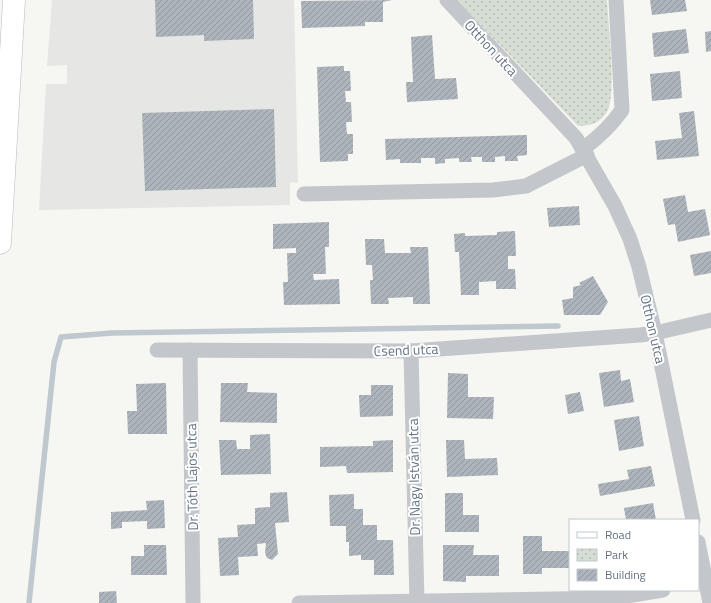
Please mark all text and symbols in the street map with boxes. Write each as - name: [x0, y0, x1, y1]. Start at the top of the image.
- street label: Otthon utca: [460, 15, 523, 80]
- street label: Otthon utca: [635, 292, 672, 365]
- street label: Csend utca: [373, 338, 439, 361]
- street label: Dr. Nagy István utca: [402, 418, 425, 536]
- street label: Dr. Tóth Lajos utca: [180, 423, 203, 531]
- legend: [569, 519, 699, 591]
- text: Road: [605, 525, 631, 544]
- text: Park: [605, 545, 628, 564]
- text: Building: [605, 565, 646, 584]

